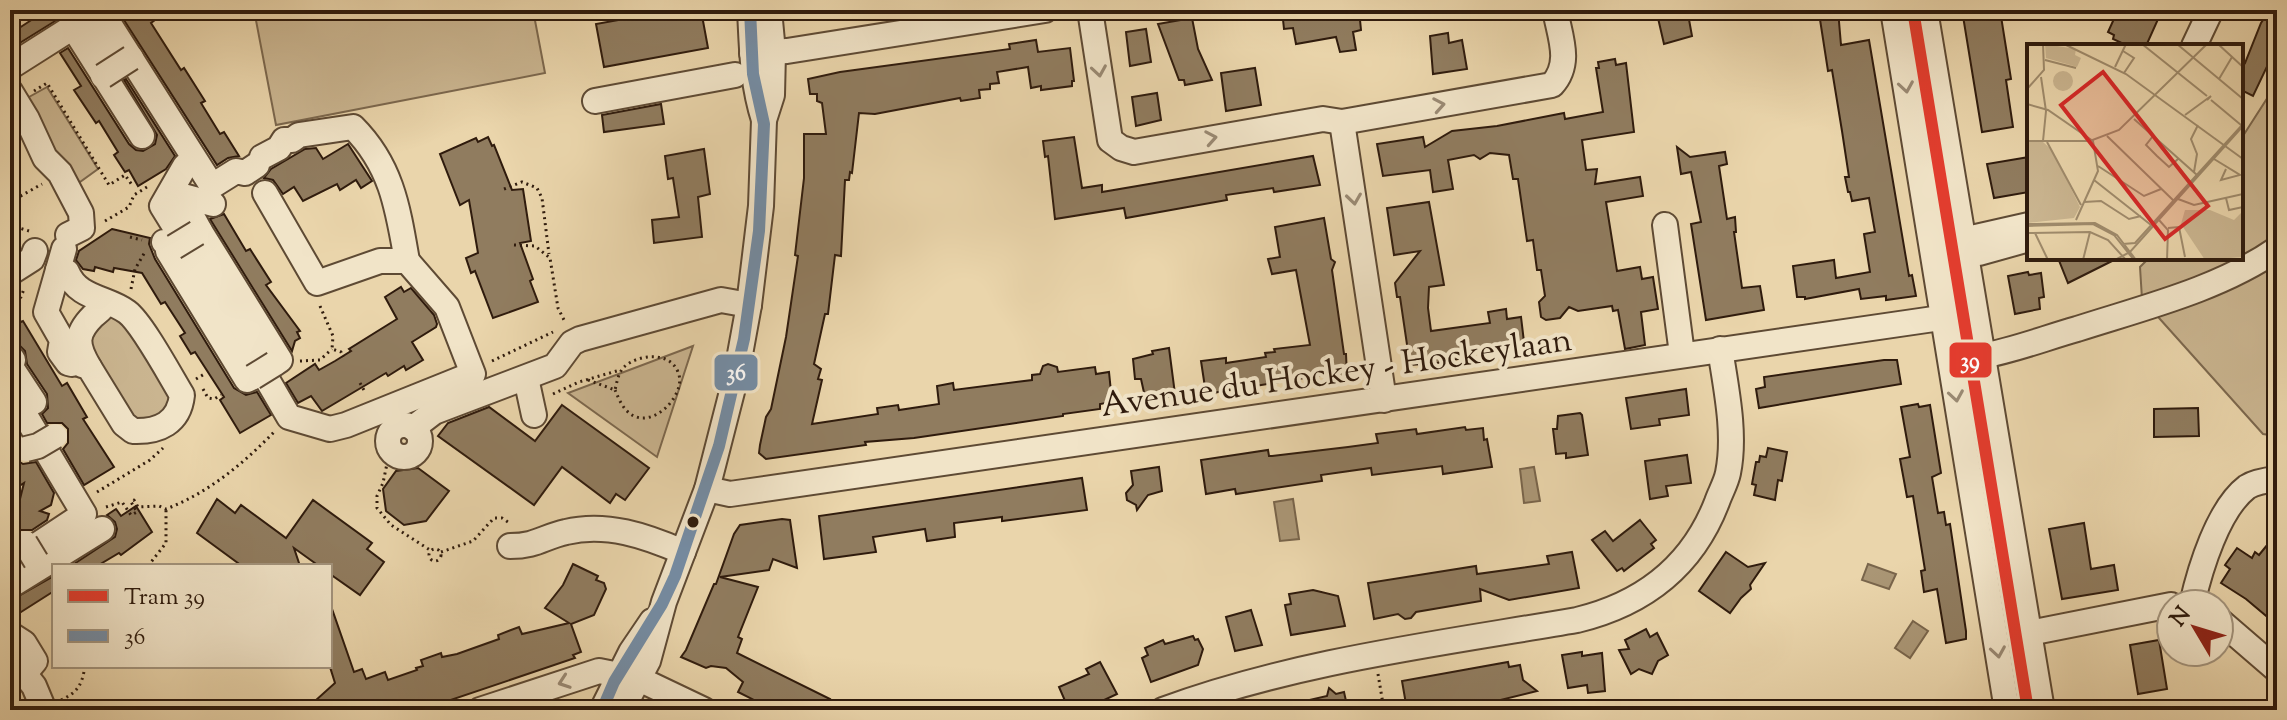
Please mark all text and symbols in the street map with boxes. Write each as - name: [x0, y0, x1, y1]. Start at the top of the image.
- inset map: [2027, 44, 2243, 260]
- one-way arrow: [1090, 64, 1107, 78]
- one-way arrow: [1897, 80, 1914, 94]
- one-way arrow: [1433, 97, 1446, 114]
- one-way arrow: [1204, 131, 1218, 148]
- one-way arrow: [1345, 192, 1362, 206]
- street label: Avenue du Hockey - Hockeylaan: [1098, 317, 1575, 432]
- line badge: 39: [1948, 341, 1993, 379]
- text: 39: [1960, 347, 1980, 379]
- line badge: 36: [713, 353, 759, 392]
- text: 36: [726, 359, 746, 391]
- one-way arrow: [1947, 389, 1964, 403]
- unlabelled marker: [685, 514, 701, 530]
- legend: [52, 564, 332, 668]
- text: Tram 39: [124, 581, 205, 615]
- north arrow: [2155, 588, 2235, 668]
- text: N: [2164, 600, 2200, 634]
- text: 36: [124, 621, 145, 655]
- one-way arrow: [1988, 646, 2005, 659]
- one-way arrow: [557, 672, 571, 688]

